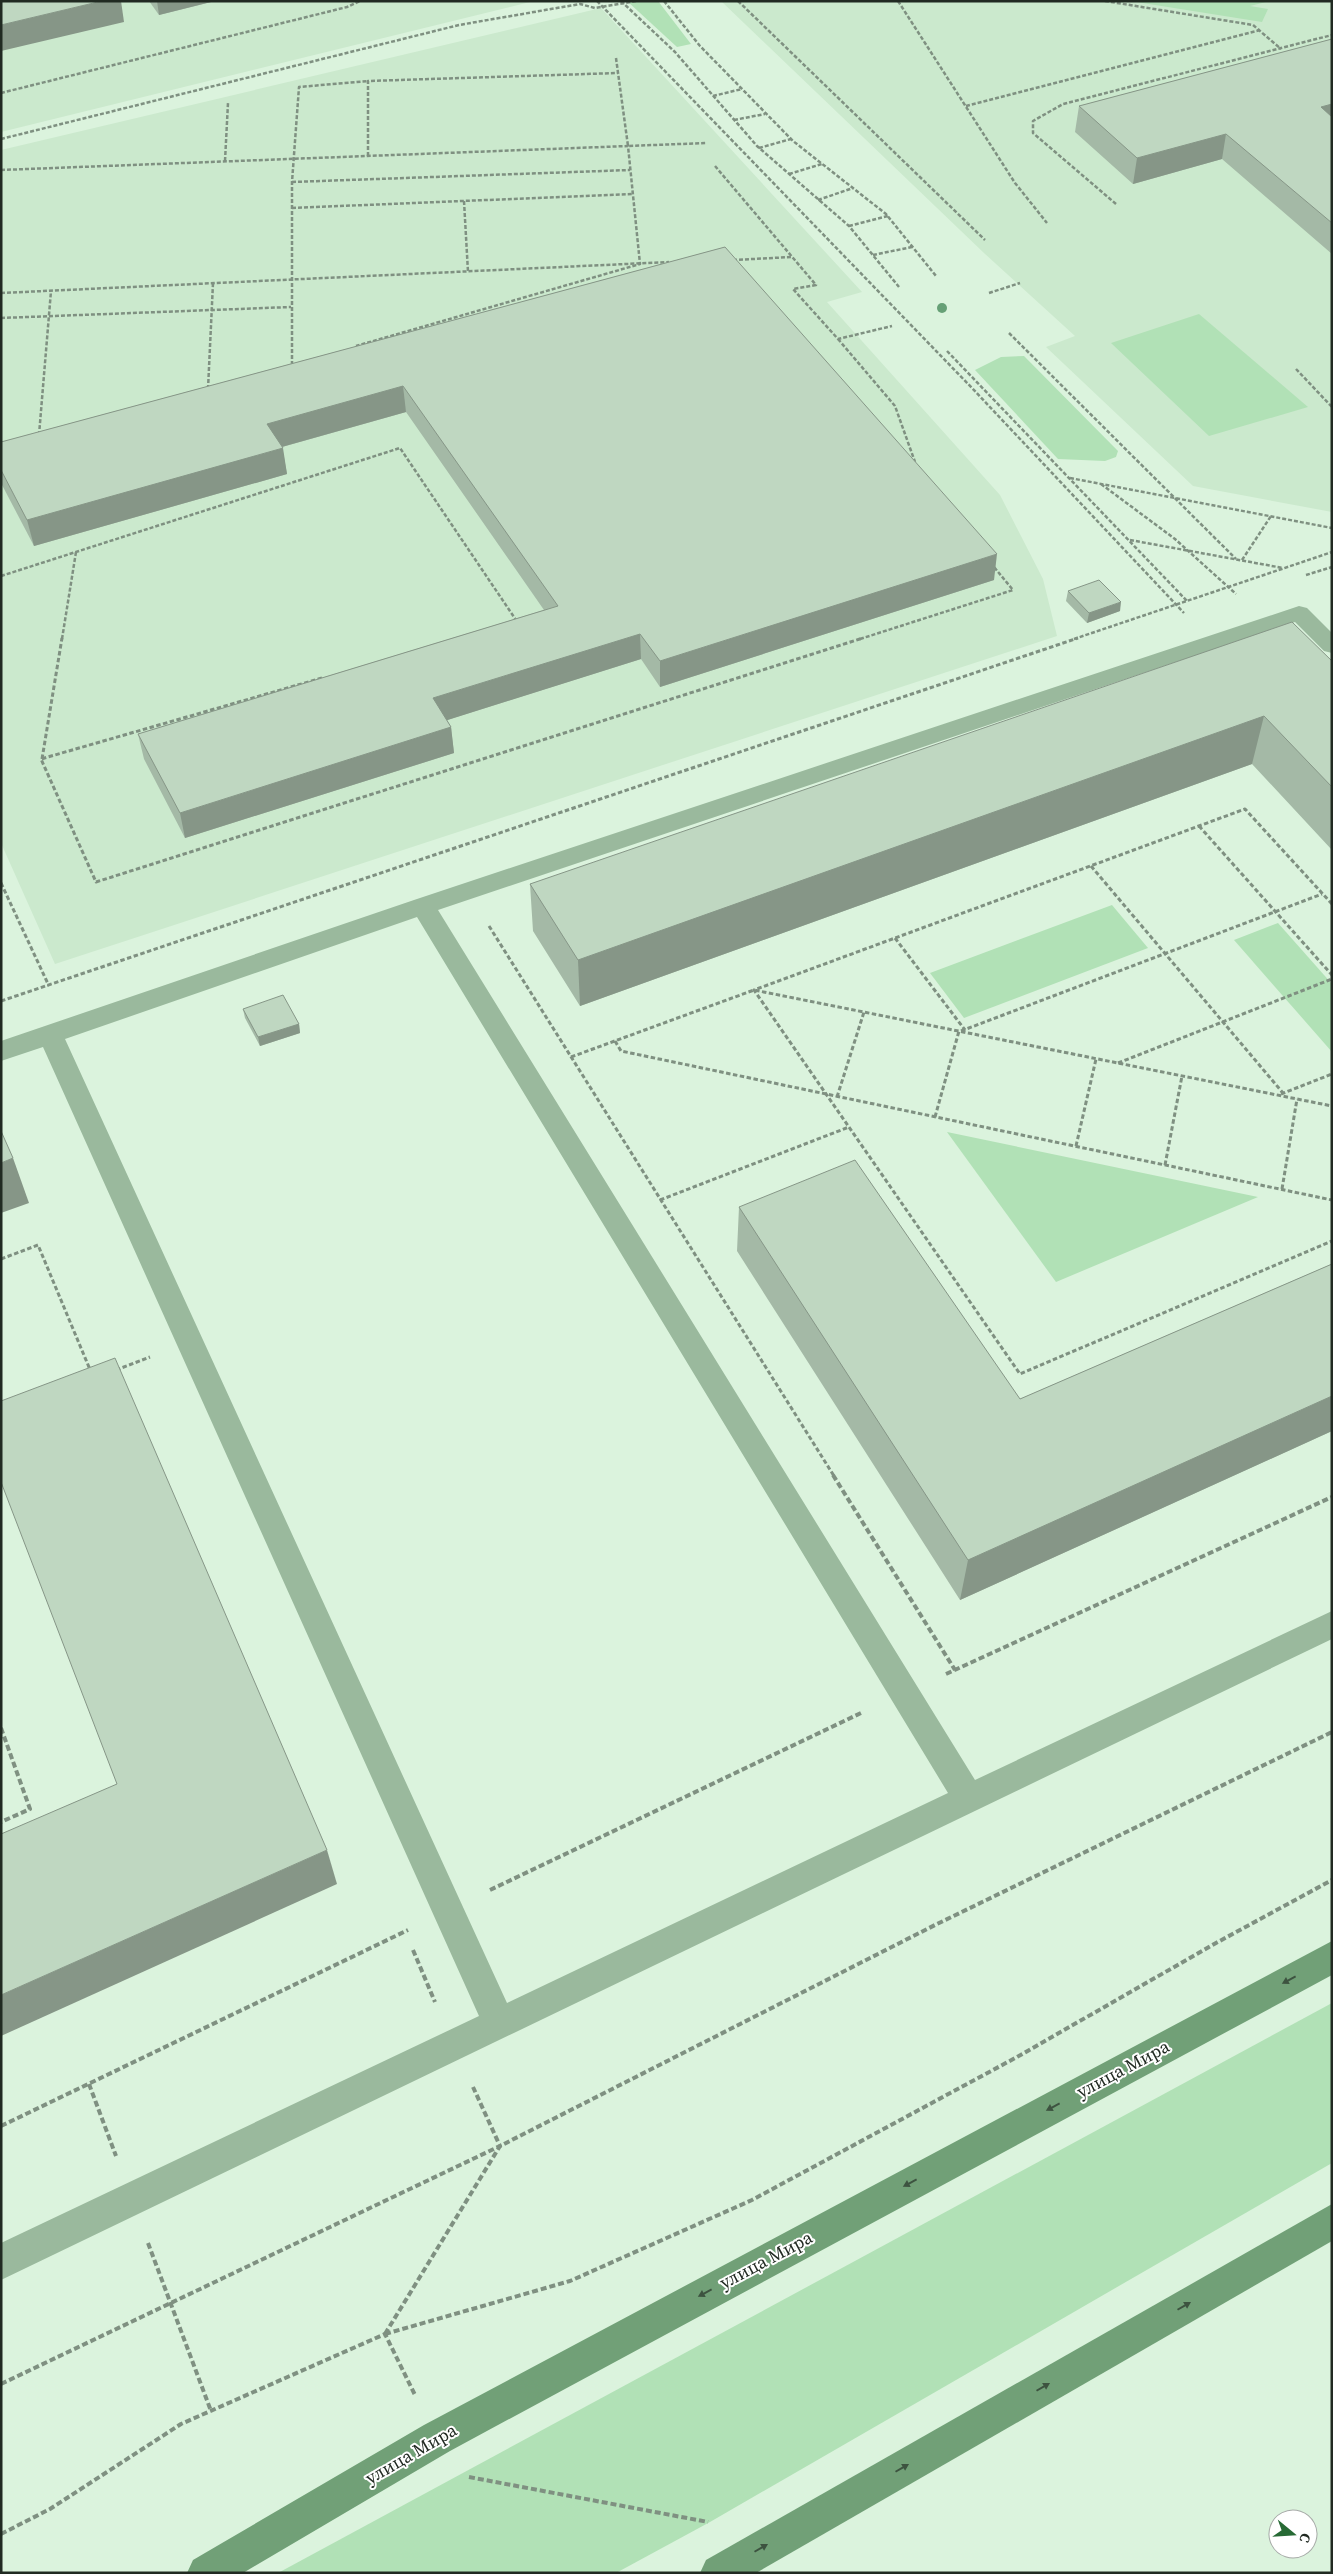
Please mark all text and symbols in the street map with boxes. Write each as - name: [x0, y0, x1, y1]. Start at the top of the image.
- one-way arrow: [1281, 1976, 1296, 1984]
- street label: улица Мира: [1072, 2033, 1174, 2104]
- one-way arrow: [1046, 2102, 1060, 2111]
- one-way arrow: [902, 2179, 917, 2187]
- street label: улица Мира: [715, 2224, 817, 2295]
- one-way arrow: [697, 2289, 712, 2297]
- one-way arrow: [1177, 2302, 1191, 2310]
- one-way arrow: [1036, 2382, 1050, 2391]
- street label: улица Мира: [360, 2417, 462, 2490]
- one-way arrow: [895, 2463, 909, 2472]
- north arrow: [1268, 2509, 1318, 2559]
- text: С: [1294, 2531, 1316, 2546]
- one-way arrow: [754, 2544, 768, 2553]

